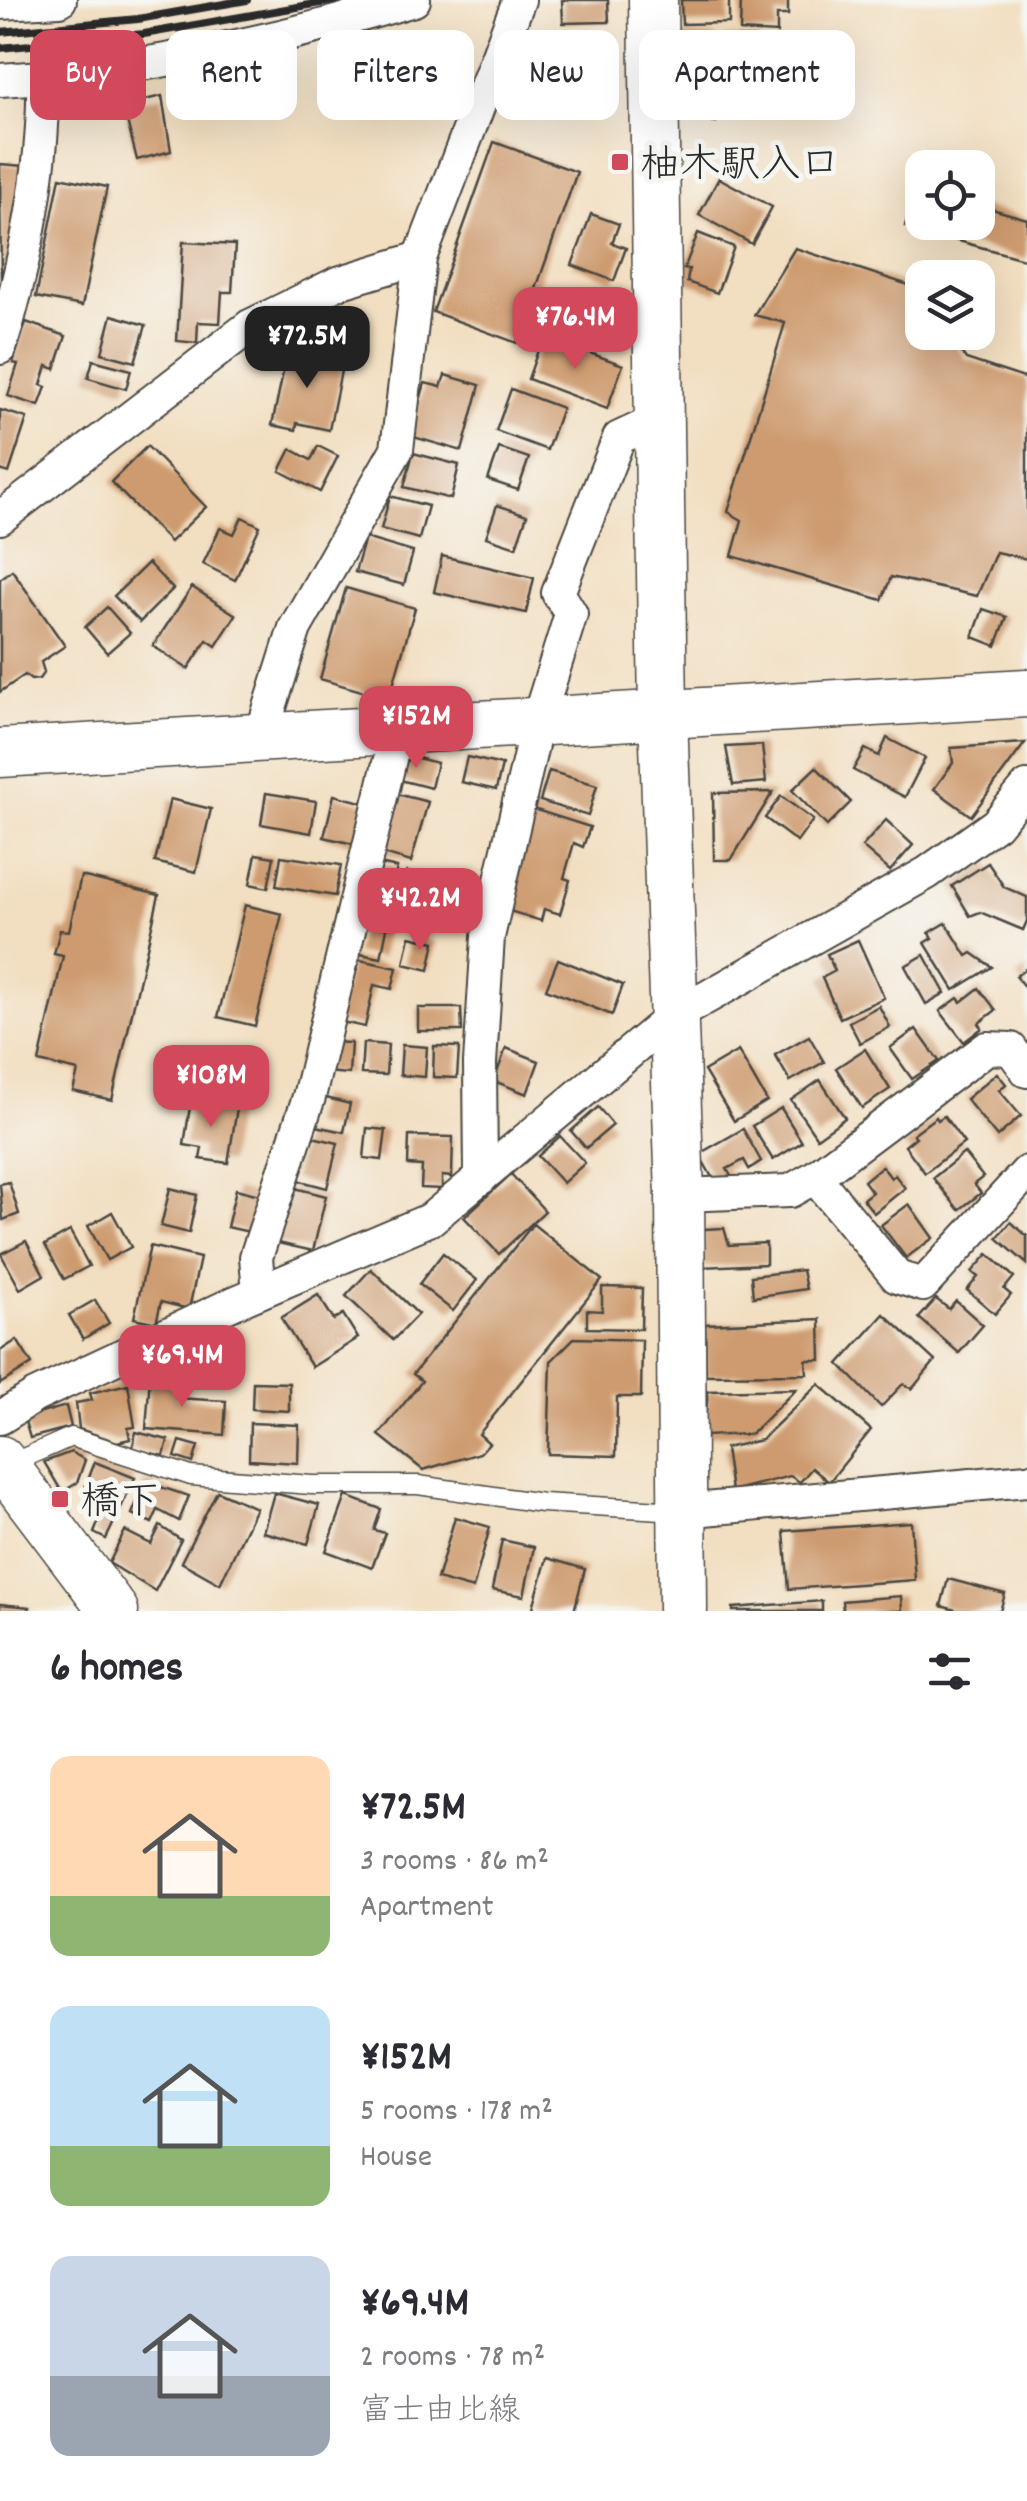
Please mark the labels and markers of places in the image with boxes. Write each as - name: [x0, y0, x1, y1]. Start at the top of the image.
- place label: 柚木駅入口: [640, 140, 840, 197]
- marker: 柚木駅入口: [609, 151, 631, 173]
- pin: ¥76.4M: [494, 287, 656, 372]
- pin: ¥72.5M: [226, 306, 388, 391]
- pin: ¥152M: [346, 686, 486, 771]
- pin: ¥42.2M: [339, 868, 501, 953]
- pin: ¥108M: [141, 1045, 281, 1130]
- pin: ¥69.4M: [101, 1325, 263, 1410]
- place label: 橋下: [80, 1477, 160, 1534]
- marker: 橋下: [49, 1488, 71, 1510]

